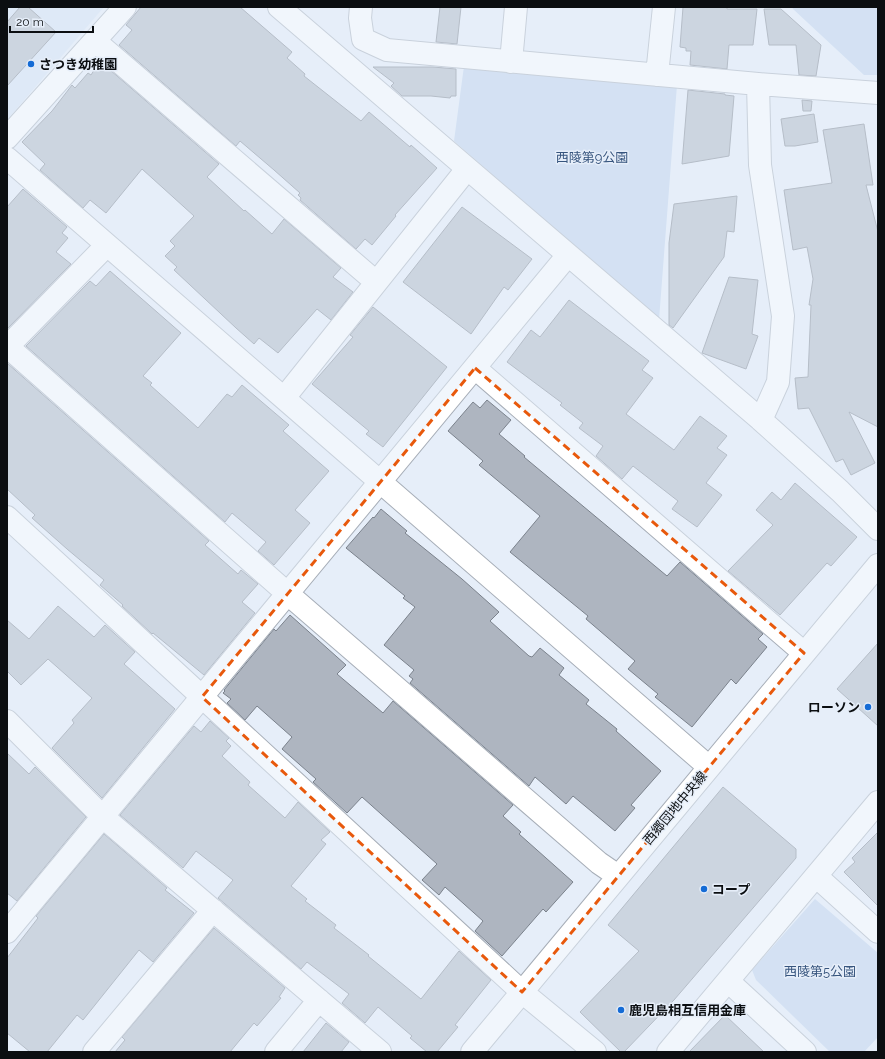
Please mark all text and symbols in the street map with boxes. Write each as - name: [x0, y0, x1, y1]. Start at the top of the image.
- scale bar: [10, 8, 93, 34]
- text: 20 m: [16, 15, 44, 29]
- place label: さつき幼稚園: [39, 57, 117, 72]
- marker: さつき幼稚園: [26, 59, 36, 69]
- park label: 西陵第9公園: [556, 150, 628, 165]
- place label: ローソン: [808, 700, 860, 715]
- marker: ローソン: [863, 702, 873, 712]
- street label: 西郷団地中央線: [640, 768, 710, 848]
- place label: コープ: [712, 882, 750, 897]
- marker: コープ: [699, 884, 709, 894]
- park label: 西陵第5公園: [784, 964, 856, 979]
- place label: 鹿児島相互信用金庫: [629, 1003, 746, 1018]
- marker: 鹿児島相互信用金庫: [616, 1005, 626, 1015]

